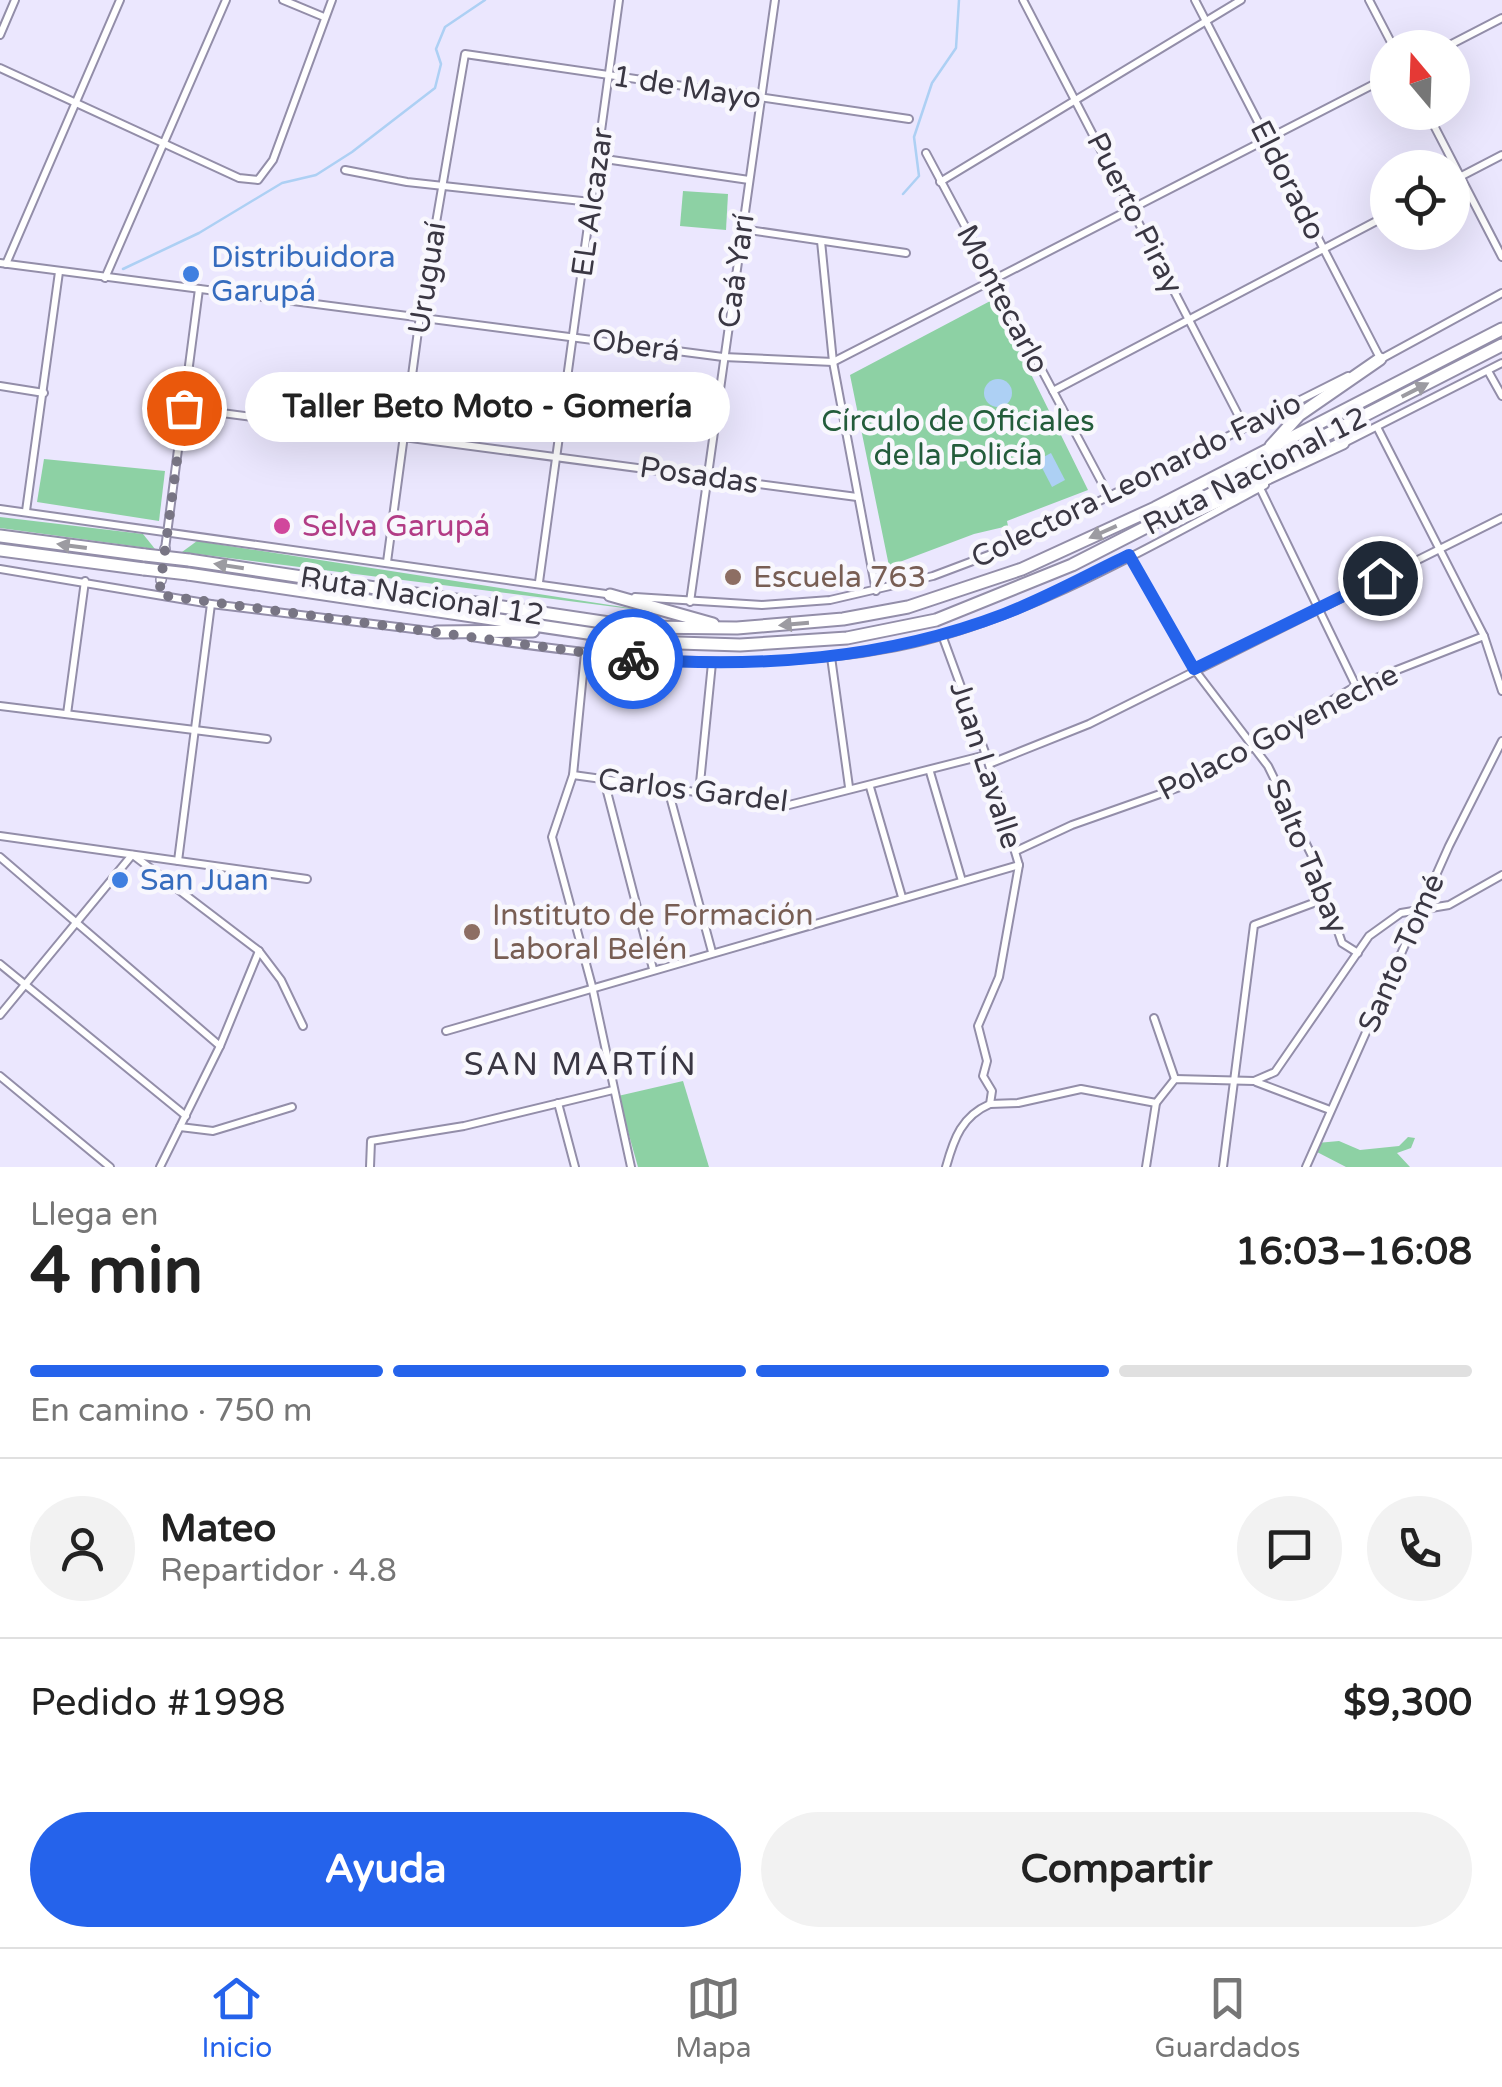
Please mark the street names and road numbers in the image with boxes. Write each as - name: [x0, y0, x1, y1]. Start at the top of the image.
- street label: 1 de Mayo: [610, 57, 764, 118]
- street label: Eldorado: [1242, 114, 1333, 246]
- street label: EL Alcazar: [564, 125, 621, 279]
- street label: Puerto Piray: [1078, 127, 1191, 300]
- street label: Caá Yarí: [710, 212, 763, 331]
- street label: Uruguaí: [400, 219, 455, 337]
- street label: Montecarlo: [948, 219, 1057, 380]
- street label: Oberá: [590, 321, 682, 370]
- street label: Colectora Leonardo Favio: [965, 384, 1307, 577]
- street label: Ruta Nacional 12: [1137, 399, 1373, 544]
- street label: Posadas: [637, 449, 761, 502]
- street label: Ruta Nacional 12: [297, 559, 547, 634]
- street label: Polaco Goyeneche: [1152, 656, 1404, 809]
- street label: Juan Lavalle: [941, 677, 1030, 853]
- street label: Carlos Gardel: [596, 760, 790, 821]
- street label: Salto Tabay: [1257, 773, 1356, 939]
- street label: Santo Tomé: [1350, 868, 1453, 1038]

